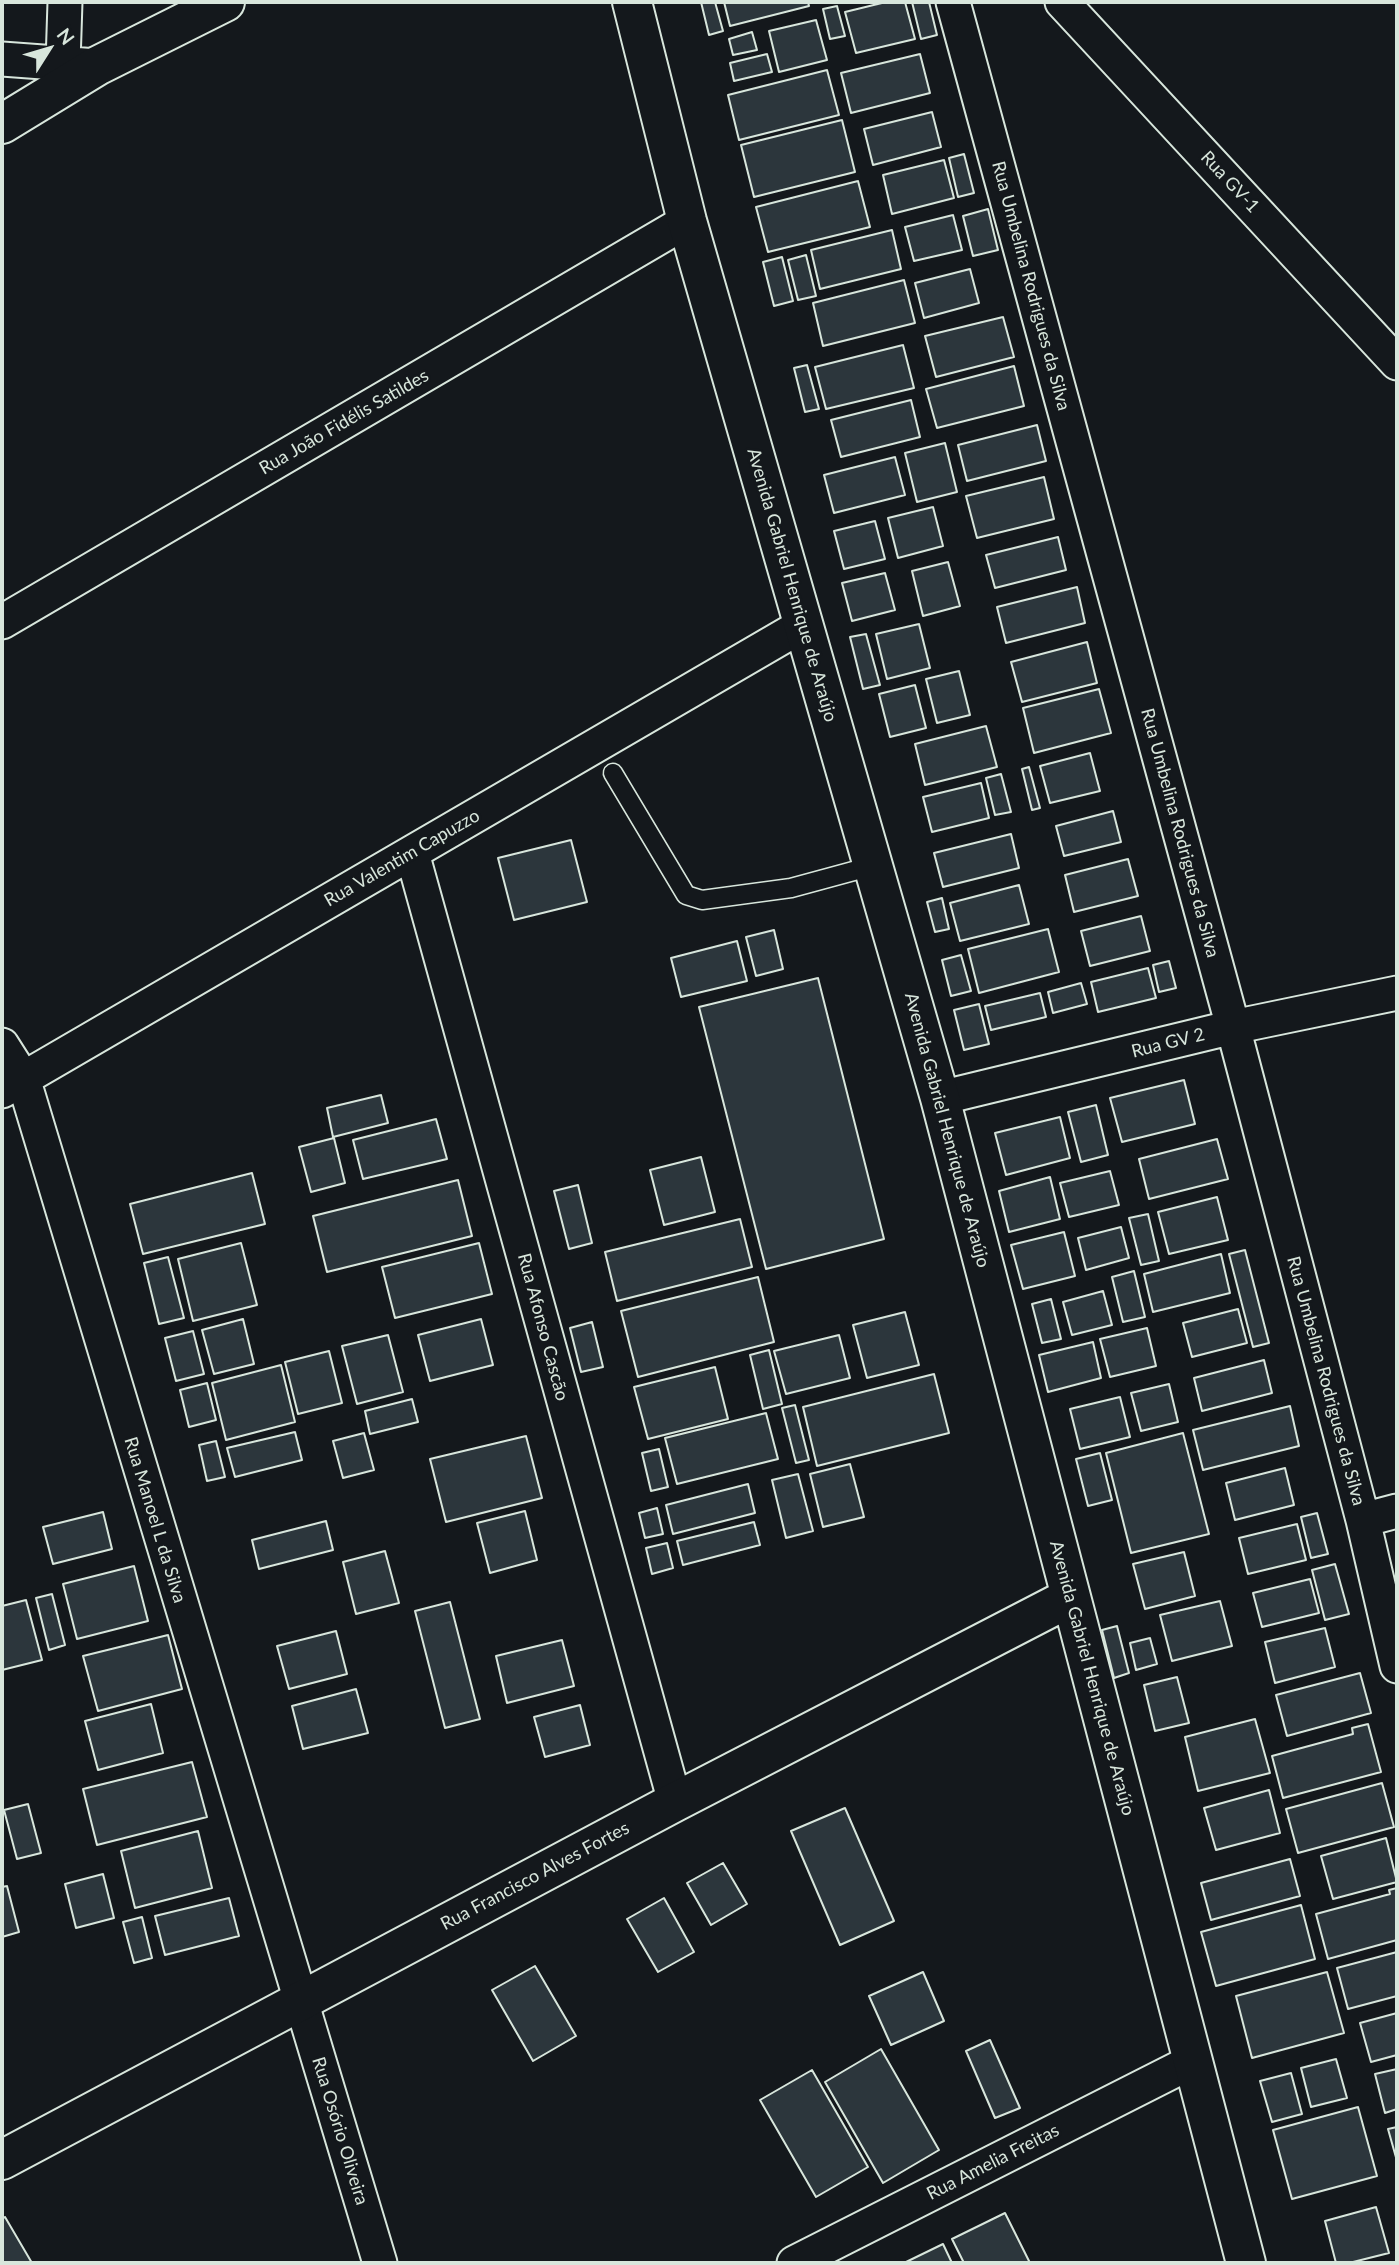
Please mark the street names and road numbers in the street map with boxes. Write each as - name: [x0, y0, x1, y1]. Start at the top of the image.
- street label: Rua GV-1: [1196, 147, 1264, 217]
- street label: Rua Umbelina Rodrigues da Silva: [987, 159, 1075, 413]
- street label: Rua João Fidélis Satildes: [255, 365, 433, 479]
- street label: Avenida Gabriel Henrique de Araújo: [743, 446, 841, 724]
- street label: Rua Umbelina Rodrigues da Silva: [1136, 706, 1224, 960]
- street label: Rua Valentim Capuzzo: [320, 805, 484, 911]
- street label: Avenida Gabriel Henrique de Araújo: [900, 990, 994, 1270]
- street label: Rua GV 2: [1129, 1023, 1207, 1063]
- street label: Rua Afonso Cascão: [513, 1251, 573, 1403]
- street label: Rua Umbelina Rodrigues da Silva: [1282, 1254, 1370, 1508]
- street label: Rua Manoel L da Silva: [119, 1434, 191, 1606]
- street label: Avenida Gabriel Henrique de Araújo: [1045, 1538, 1139, 1818]
- street label: Rua Francisco Alves Fortes: [437, 1817, 633, 1935]
- street label: Rua Osório Oliveira: [307, 2054, 373, 2208]
- street label: Rua Amelia Freitas: [923, 2119, 1063, 2205]

